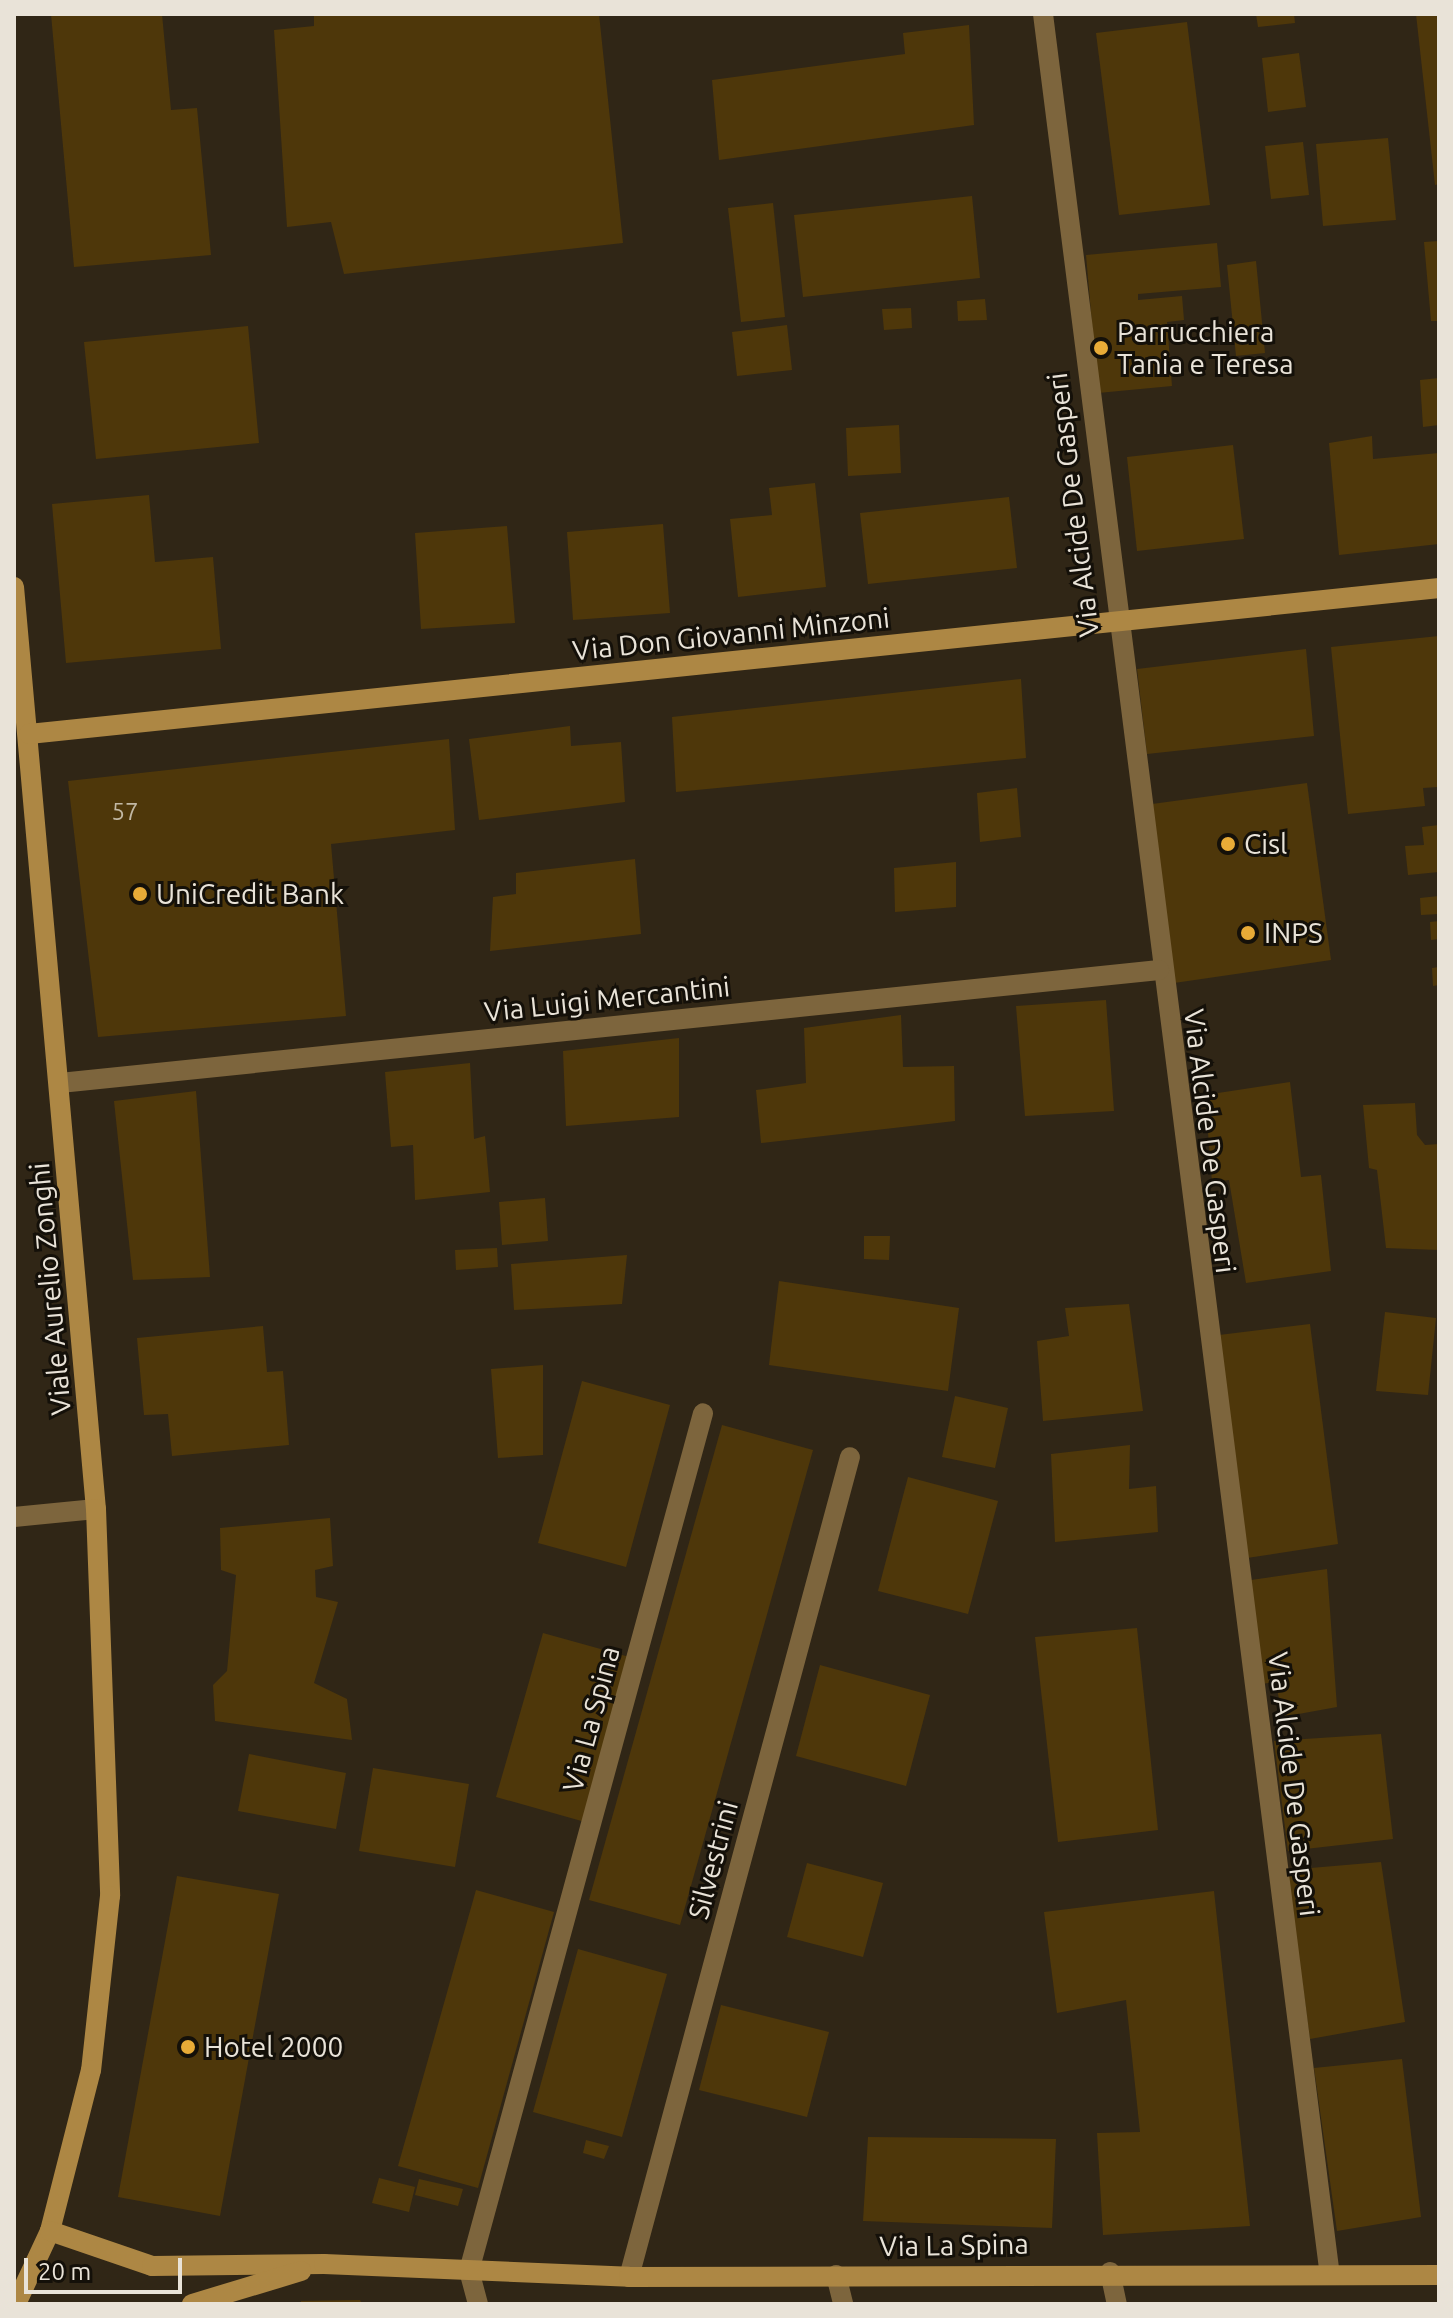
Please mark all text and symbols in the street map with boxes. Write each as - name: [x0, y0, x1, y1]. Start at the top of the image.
- place label: Parrucchiera Tania e Teresa: [1117, 315, 1294, 381]
- marker: Parrucchiera Tania e Teresa: [1092, 339, 1110, 357]
- street label: Via Alcide De Gasperi: [1040, 371, 1106, 639]
- street label: Via Don Giovanni Minzoni: [571, 601, 891, 667]
- house number: 57: [111, 798, 139, 826]
- place label: Cisl: [1244, 827, 1287, 861]
- marker: Cisl: [1219, 835, 1237, 853]
- place label: UniCredit Bank: [156, 877, 344, 911]
- marker: UniCredit Bank: [131, 885, 149, 903]
- place label: INPS: [1264, 916, 1323, 950]
- marker: INPS: [1239, 924, 1257, 942]
- street label: Via Luigi Mercantini: [482, 969, 732, 1029]
- street label: Via Alcide De Gasperi: [1177, 1007, 1243, 1275]
- street label: Viale Aurelio Zonghi: [22, 1161, 78, 1417]
- street label: Via La Spina: [555, 1642, 627, 1796]
- street label: Via Alcide De Gasperi: [1261, 1650, 1327, 1918]
- street label: Silvestrini: [681, 1797, 745, 1923]
- place label: Hotel 2000: [204, 2030, 343, 2064]
- marker: Hotel 2000: [179, 2038, 197, 2056]
- street label: Via La Spina: [879, 2227, 1029, 2263]
- scale bar: [28, 2242, 186, 2292]
- text: 20 m: [38, 2258, 91, 2285]

